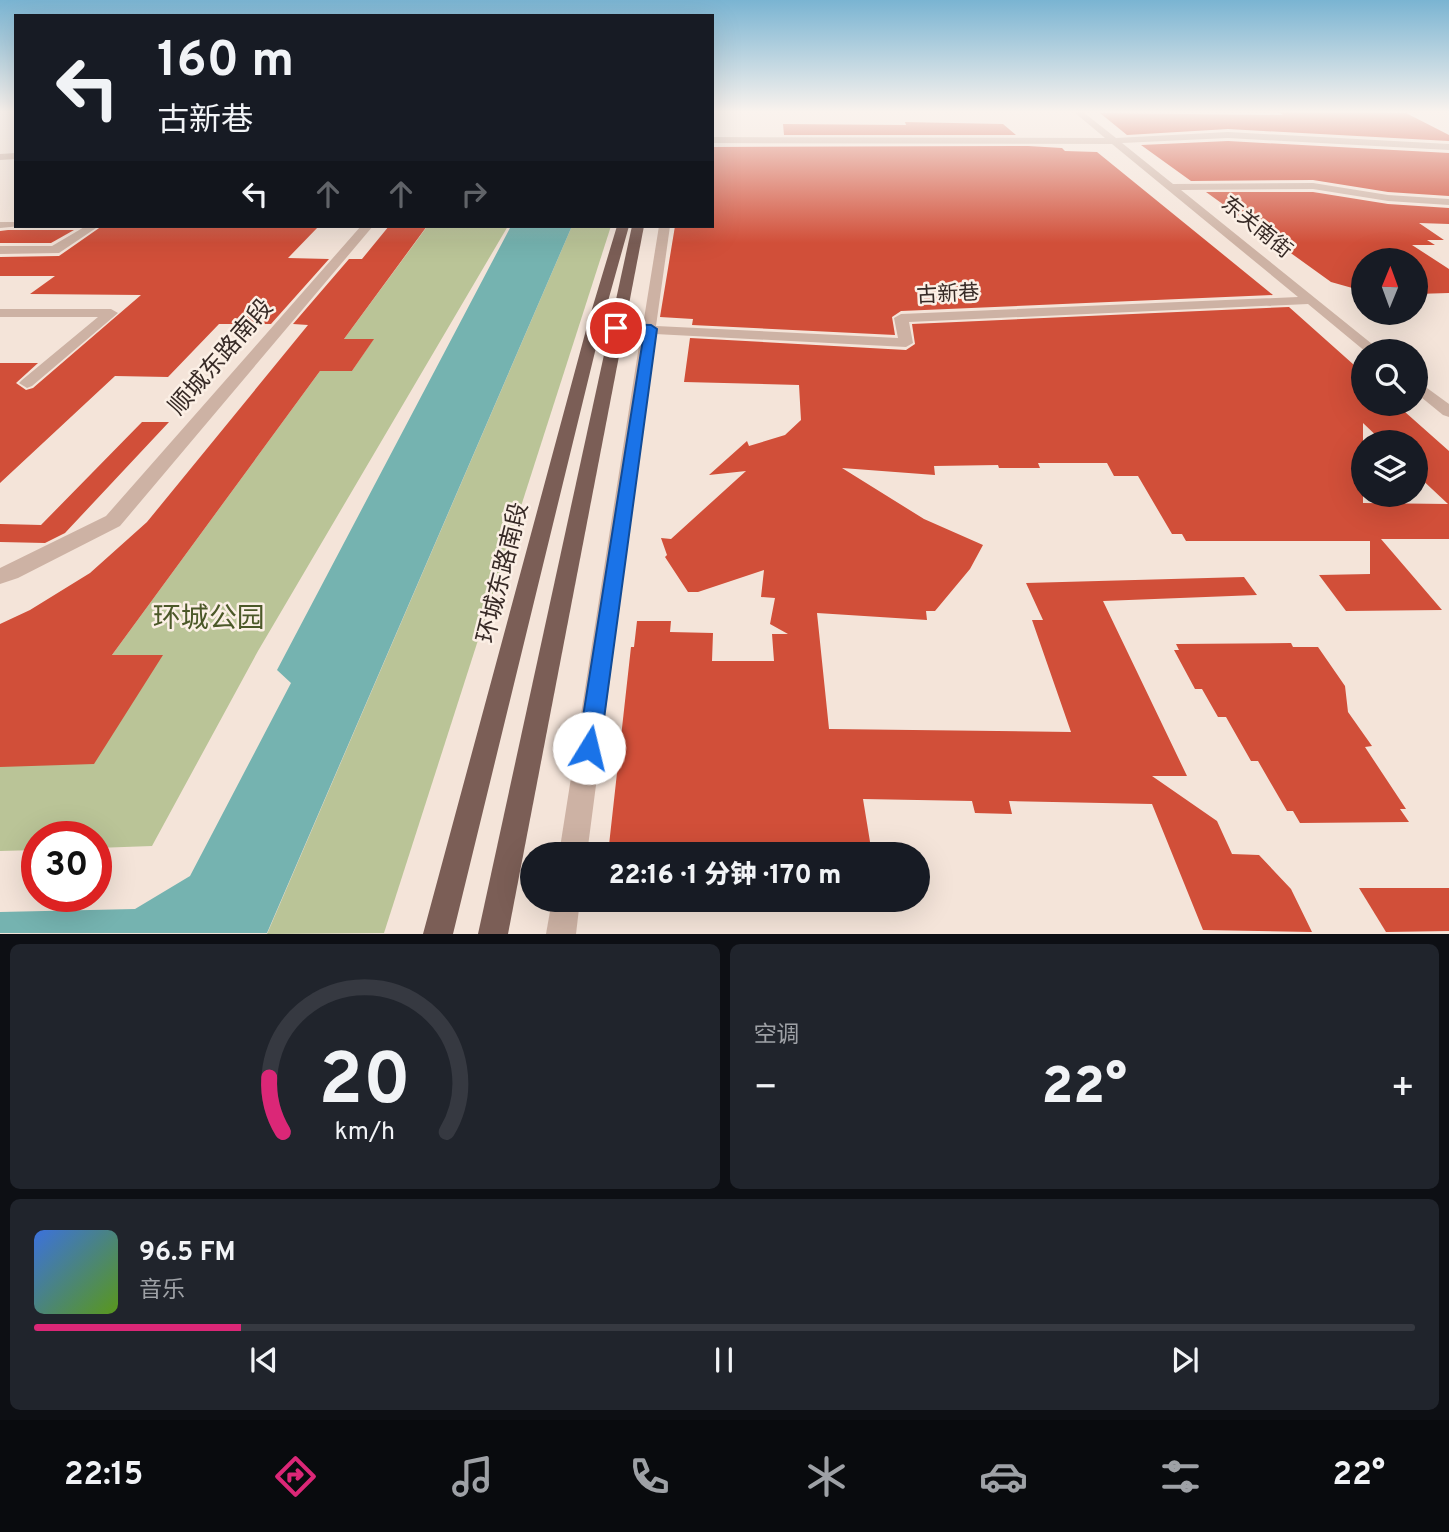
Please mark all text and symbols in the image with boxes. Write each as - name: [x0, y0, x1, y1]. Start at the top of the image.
- text: 160 m: [157, 32, 294, 94]
- icon: left: [42, 42, 133, 133]
- text: 古新巷: [157, 102, 253, 142]
- icon: left: [236, 175, 274, 213]
- icon: ahead: [309, 175, 347, 213]
- icon: ahead: [382, 175, 420, 213]
- icon: right: [455, 175, 493, 213]
- street label: 东关南街: [1215, 191, 1297, 265]
- north arrow: [1351, 248, 1428, 326]
- map controls: [1351, 248, 1428, 507]
- street label: 古新巷: [916, 280, 980, 310]
- street label: 顺城东路南段: [163, 294, 281, 422]
- pin: [586, 298, 646, 358]
- icon: arrive: [597, 309, 635, 347]
- button: search: [1351, 339, 1428, 416]
- button: layers: [1351, 430, 1428, 507]
- street label: 环城东路南段: [472, 500, 536, 646]
- park label: 环城公园: [153, 602, 265, 638]
- position arrow: [552, 711, 626, 785]
- speed limit sign: 30: [21, 821, 112, 912]
- text: 22:16 · 1 分钟 · 170 m: [609, 860, 841, 893]
- text: 空调: [754, 1022, 800, 1051]
- text: 20: [319, 1039, 411, 1131]
- text: 22°: [1042, 1056, 1127, 1122]
- text: −: [754, 1065, 778, 1114]
- text: +: [1390, 1065, 1415, 1114]
- text: km/h: [334, 1117, 395, 1149]
- text: 96.5 FM: [139, 1237, 236, 1270]
- text: 音乐: [139, 1277, 185, 1306]
- icon: previous: [245, 1341, 283, 1379]
- icon: pause: [705, 1341, 743, 1379]
- icon: next: [1166, 1341, 1204, 1379]
- icon: directions: [271, 1452, 320, 1501]
- icon: music: [448, 1452, 497, 1501]
- icon: phone: [625, 1452, 674, 1501]
- icon: climate: [802, 1452, 851, 1501]
- icon: car: [979, 1452, 1028, 1501]
- icon: filters: [1156, 1452, 1205, 1501]
- text: 22:15: [64, 1456, 143, 1496]
- text: 22°: [1333, 1456, 1385, 1496]

